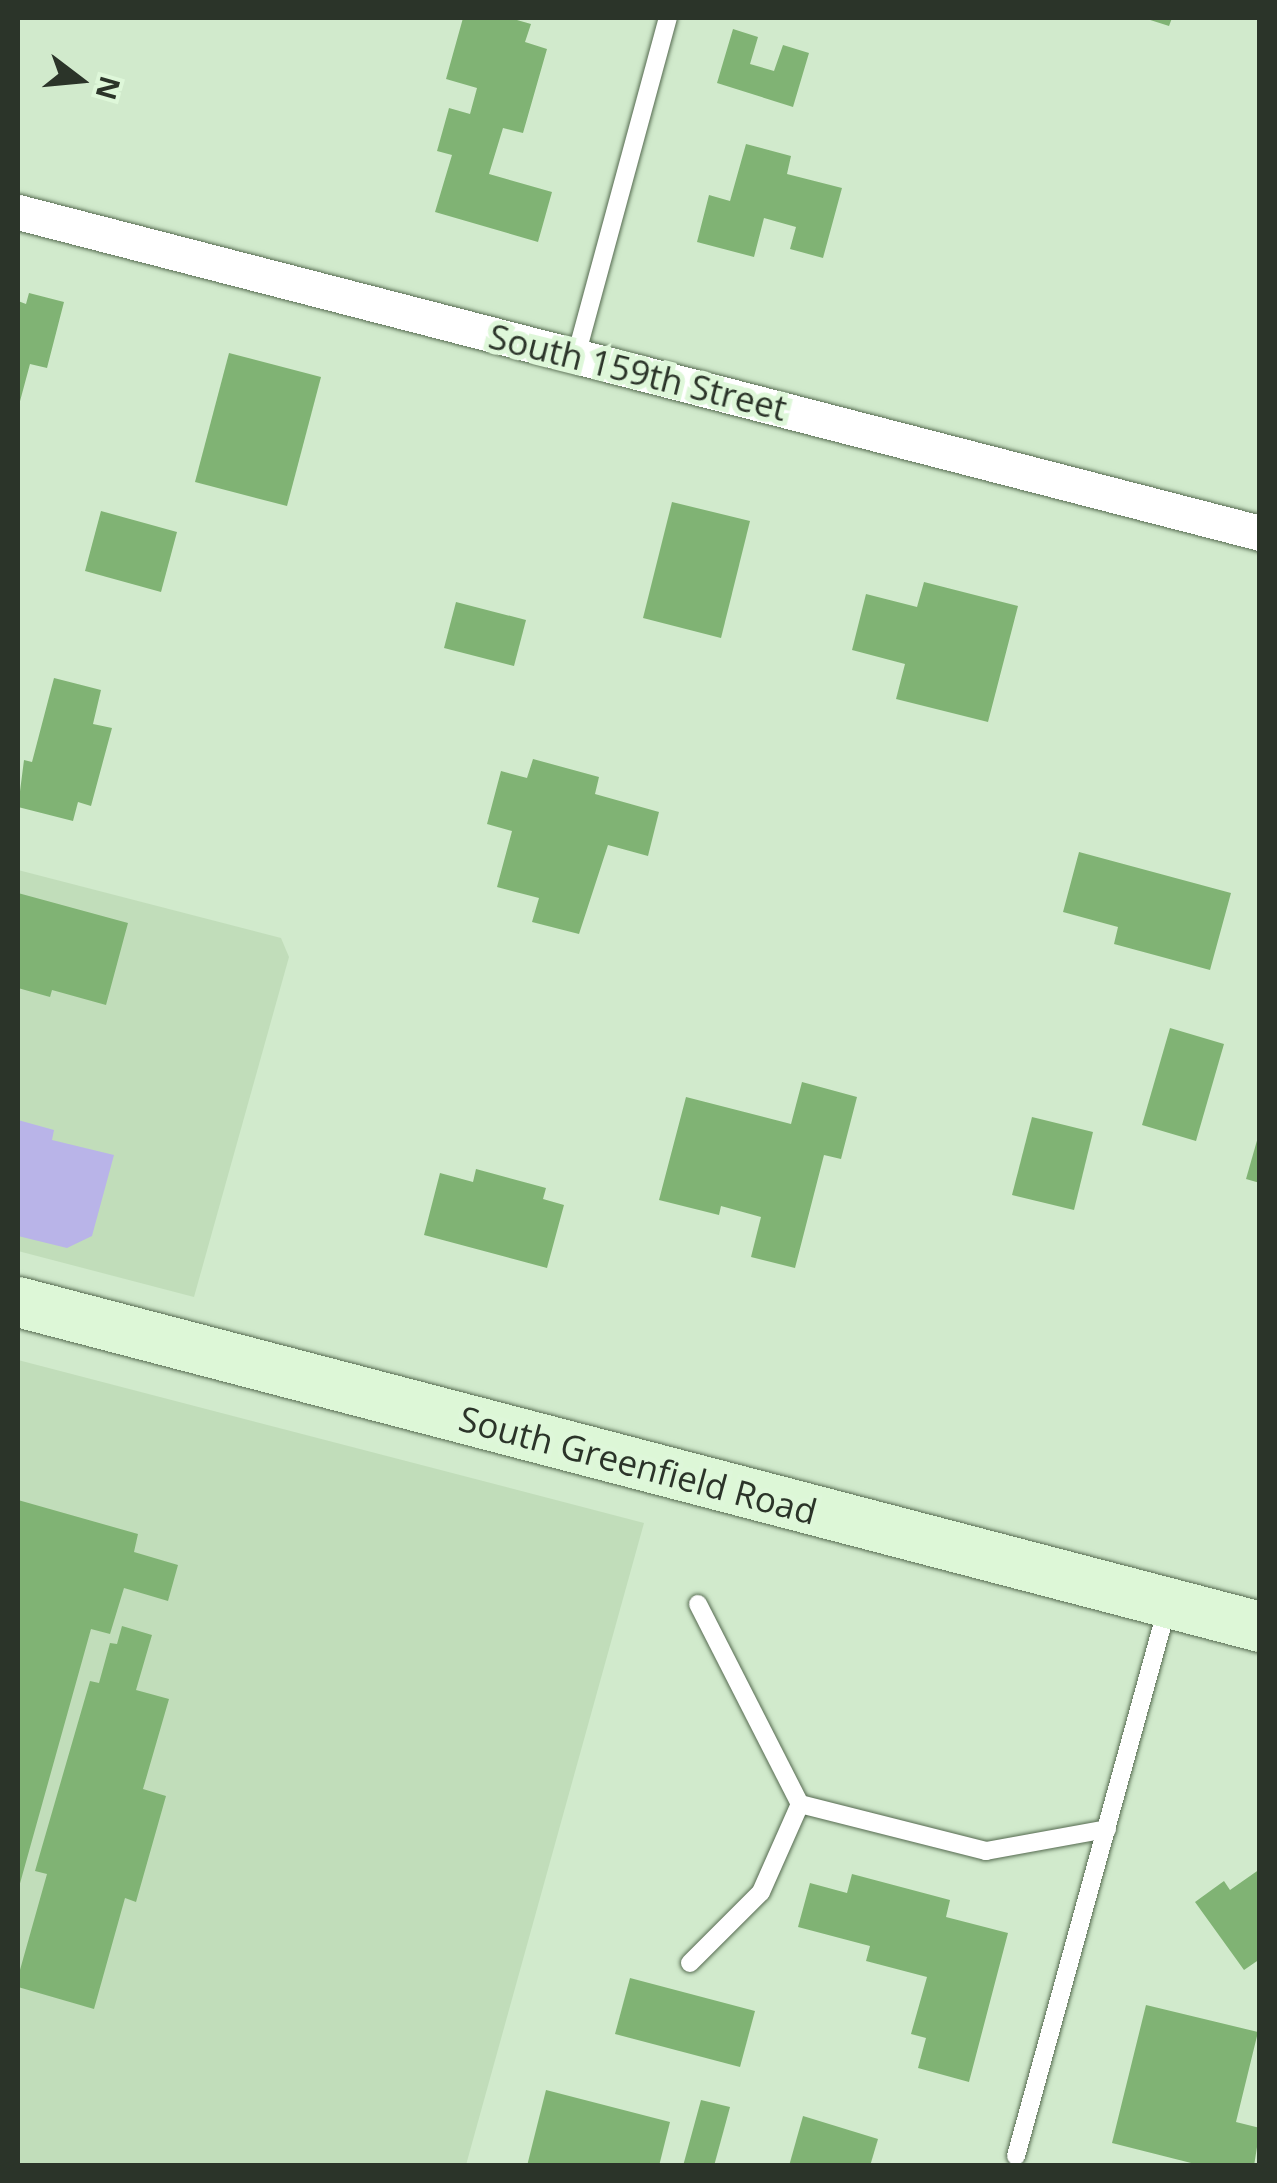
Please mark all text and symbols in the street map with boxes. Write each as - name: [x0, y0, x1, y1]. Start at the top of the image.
- north arrow: [30, 30, 130, 130]
- text: N: [87, 72, 130, 104]
- street label: South 159th Street: [485, 315, 791, 429]
- street label: South Greenfield Road: [455, 1397, 821, 1533]

